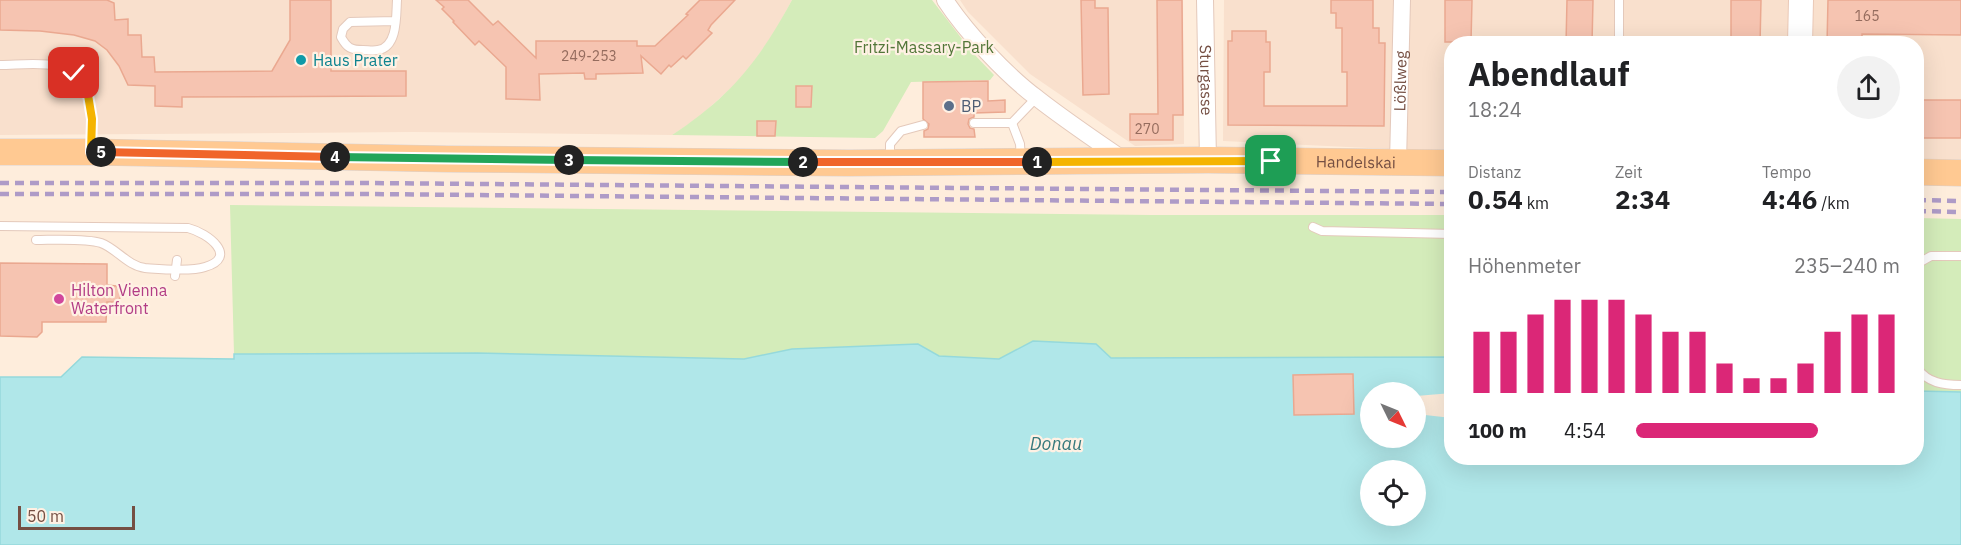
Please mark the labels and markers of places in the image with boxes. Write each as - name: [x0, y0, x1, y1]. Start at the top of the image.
- pin: [48, 47, 99, 98]
- place label: Haus Prater: [313, 50, 398, 70]
- marker: Haus Prater: [294, 53, 308, 67]
- place label: BP: [961, 96, 981, 116]
- marker: BP: [942, 99, 956, 113]
- pin: [1245, 135, 1296, 186]
- pin: 5: [86, 137, 116, 167]
- pin: 4: [320, 142, 350, 172]
- pin: 3: [554, 145, 584, 175]
- pin: 2: [788, 147, 818, 177]
- pin: 1: [1022, 147, 1052, 177]
- place label: Hilton Vienna Waterfront: [71, 280, 168, 318]
- marker: Hilton Vienna Waterfront: [52, 292, 66, 306]

